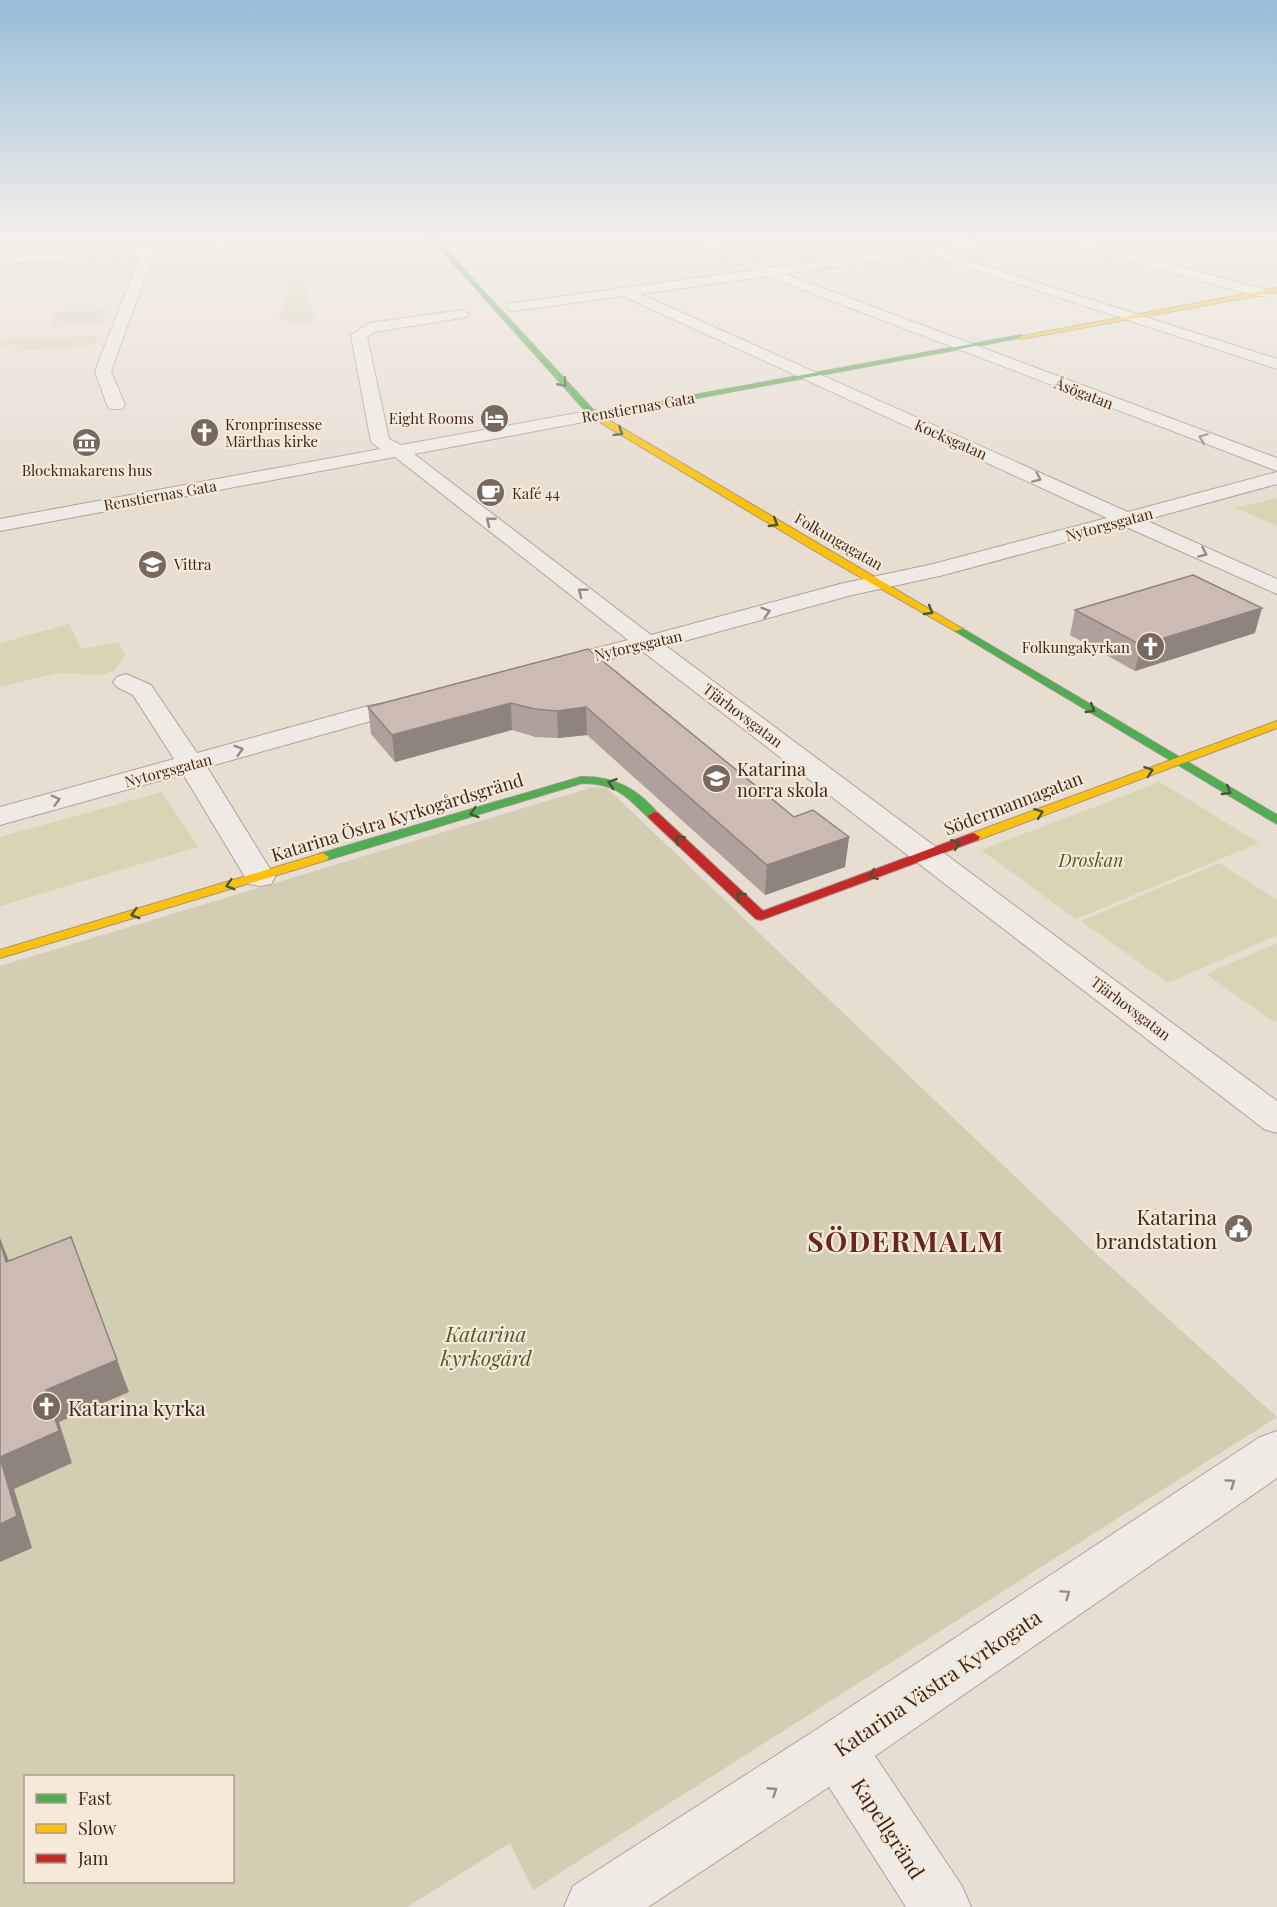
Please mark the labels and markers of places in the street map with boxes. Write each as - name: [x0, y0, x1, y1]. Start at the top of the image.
- hotel icon: Eight Rooms: [479, 402, 511, 434]
- place label: Eight Rooms: [389, 408, 474, 428]
- place label: Kronprinsesse Märthas kirke: [225, 414, 322, 451]
- church icon: Kronprinsesse Märthas kirke: [188, 417, 220, 449]
- museum icon: Blockmakarens hus: [71, 427, 103, 459]
- place label: Blockmakarens hus: [22, 460, 152, 480]
- cafe icon: Kafé 44: [475, 477, 507, 509]
- place label: Kafé 44: [512, 483, 560, 503]
- school or university icon: Vittra: [137, 548, 169, 580]
- place label: Vittra: [173, 554, 212, 574]
- church icon: Folkungakyrkan: [1135, 631, 1167, 663]
- place label: Folkungakyrkan: [1022, 637, 1130, 657]
- place label: Katarina norra skola: [737, 757, 828, 802]
- school or university icon: Katarina norra skola: [700, 763, 732, 795]
- place label: Katarina brandstation: [1096, 1202, 1218, 1254]
- public building icon: Katarina brandstation: [1222, 1212, 1254, 1244]
- church icon: Katarina kyrka: [31, 1391, 63, 1423]
- place label: Katarina kyrka: [68, 1393, 206, 1421]

